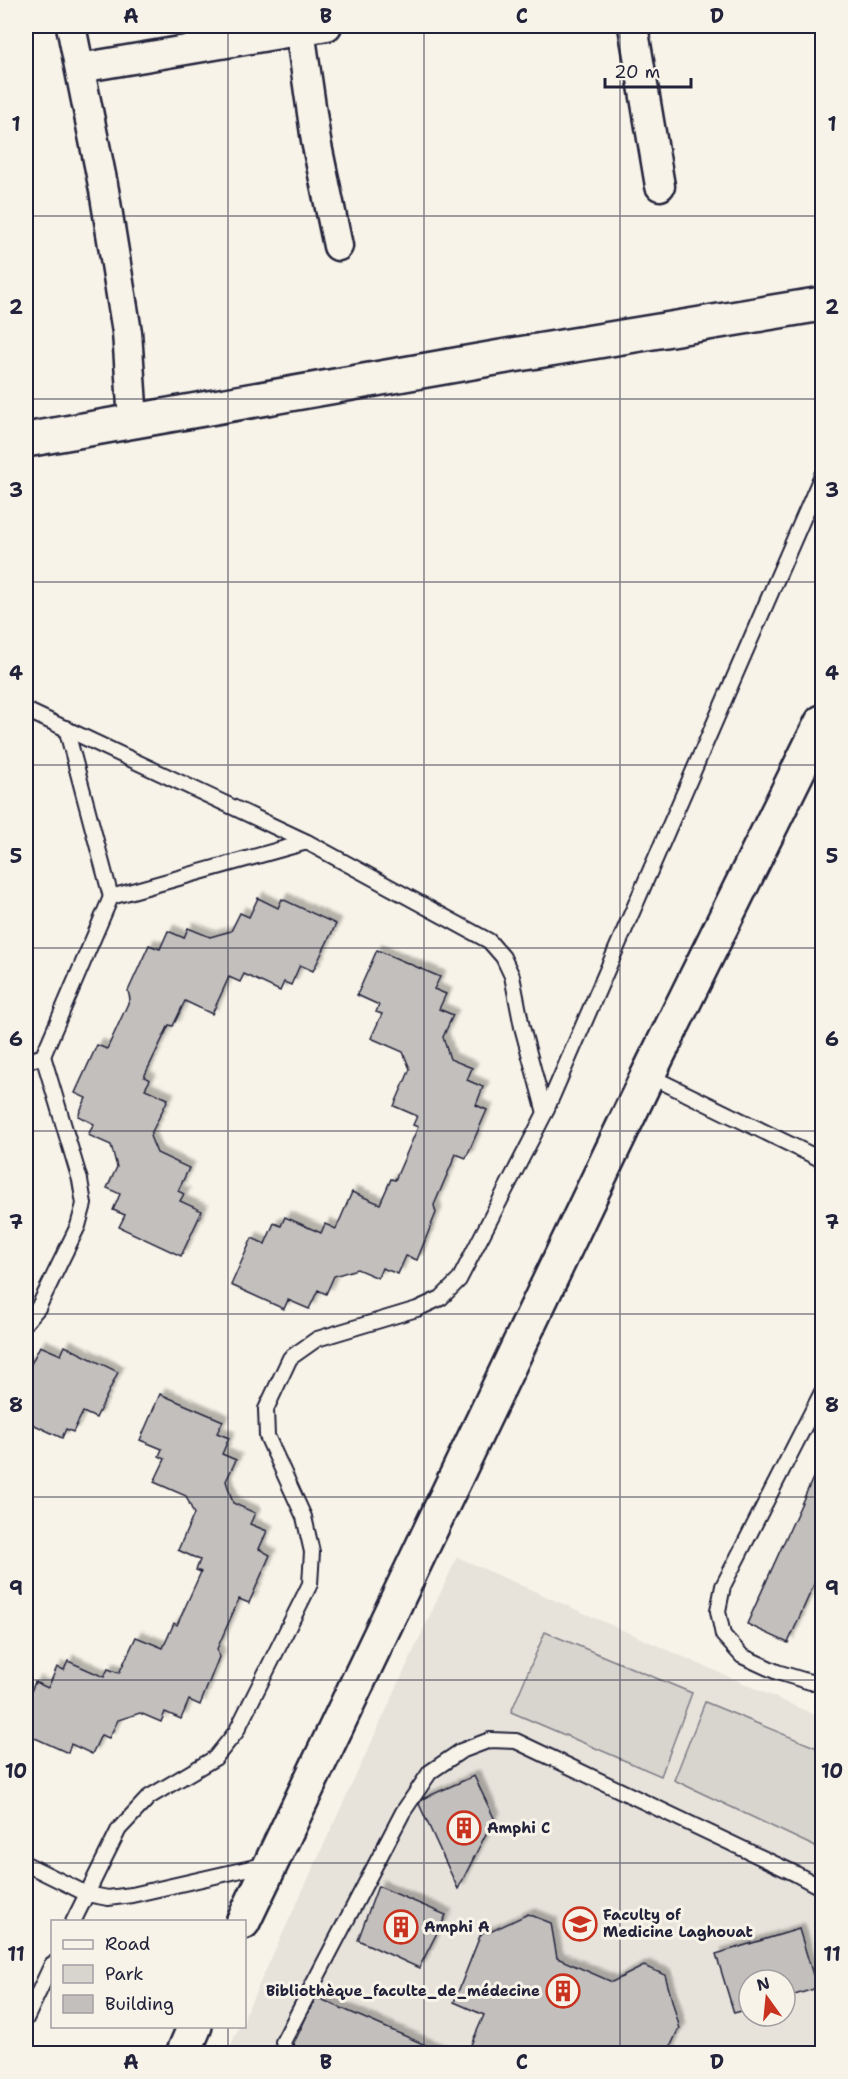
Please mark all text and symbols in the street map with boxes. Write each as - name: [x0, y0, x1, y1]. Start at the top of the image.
- text: A: [123, 3, 139, 29]
- text: B: [320, 3, 332, 29]
- text: C: [516, 3, 528, 29]
- text: D: [710, 3, 724, 29]
- scale bar: [605, 51, 690, 89]
- text: 20 m: [614, 60, 660, 84]
- text: 1: [11, 111, 21, 137]
- text: 1: [827, 111, 837, 137]
- text: 2: [9, 294, 23, 320]
- text: 2: [825, 294, 839, 320]
- text: 3: [9, 477, 23, 503]
- text: 3: [825, 477, 839, 503]
- text: 4: [9, 660, 23, 686]
- text: 4: [825, 660, 839, 686]
- text: 5: [10, 843, 22, 869]
- text: 5: [826, 843, 838, 869]
- text: 6: [9, 1026, 23, 1052]
- text: 6: [825, 1026, 839, 1052]
- text: 7: [9, 1209, 23, 1235]
- text: 7: [825, 1209, 839, 1235]
- text: 8: [9, 1392, 23, 1418]
- text: 8: [825, 1392, 839, 1418]
- text: 9: [9, 1575, 23, 1601]
- text: 9: [825, 1575, 839, 1601]
- text: 10: [5, 1758, 27, 1784]
- text: 10: [821, 1758, 843, 1784]
- building icon: Amphi C: [446, 1810, 482, 1846]
- place label: Amphi C: [487, 1818, 550, 1838]
- place label: Faculty of Medicine Laghouat: [603, 1905, 753, 1942]
- school or university icon: Faculty of Medicine Laghouat: [562, 1906, 598, 1942]
- building icon: Amphi A: [383, 1909, 419, 1945]
- place label: Amphi A: [424, 1917, 490, 1937]
- legend: [51, 1920, 246, 2028]
- text: Road: [105, 1932, 150, 1956]
- text: 11: [7, 1941, 25, 1967]
- text: 11: [823, 1941, 841, 1967]
- text: Park: [105, 1962, 144, 1986]
- north arrow: [737, 1968, 797, 2028]
- text: N: [754, 1972, 772, 1996]
- building icon: Bibliothèque_faculte_de_médecine: [545, 1973, 581, 2009]
- place label: Bibliothèque_faculte_de_médecine: [266, 1981, 540, 2001]
- text: Building: [105, 1992, 174, 2016]
- text: A: [123, 2049, 139, 2075]
- text: B: [320, 2049, 332, 2075]
- text: C: [516, 2049, 528, 2075]
- text: D: [710, 2049, 724, 2075]

